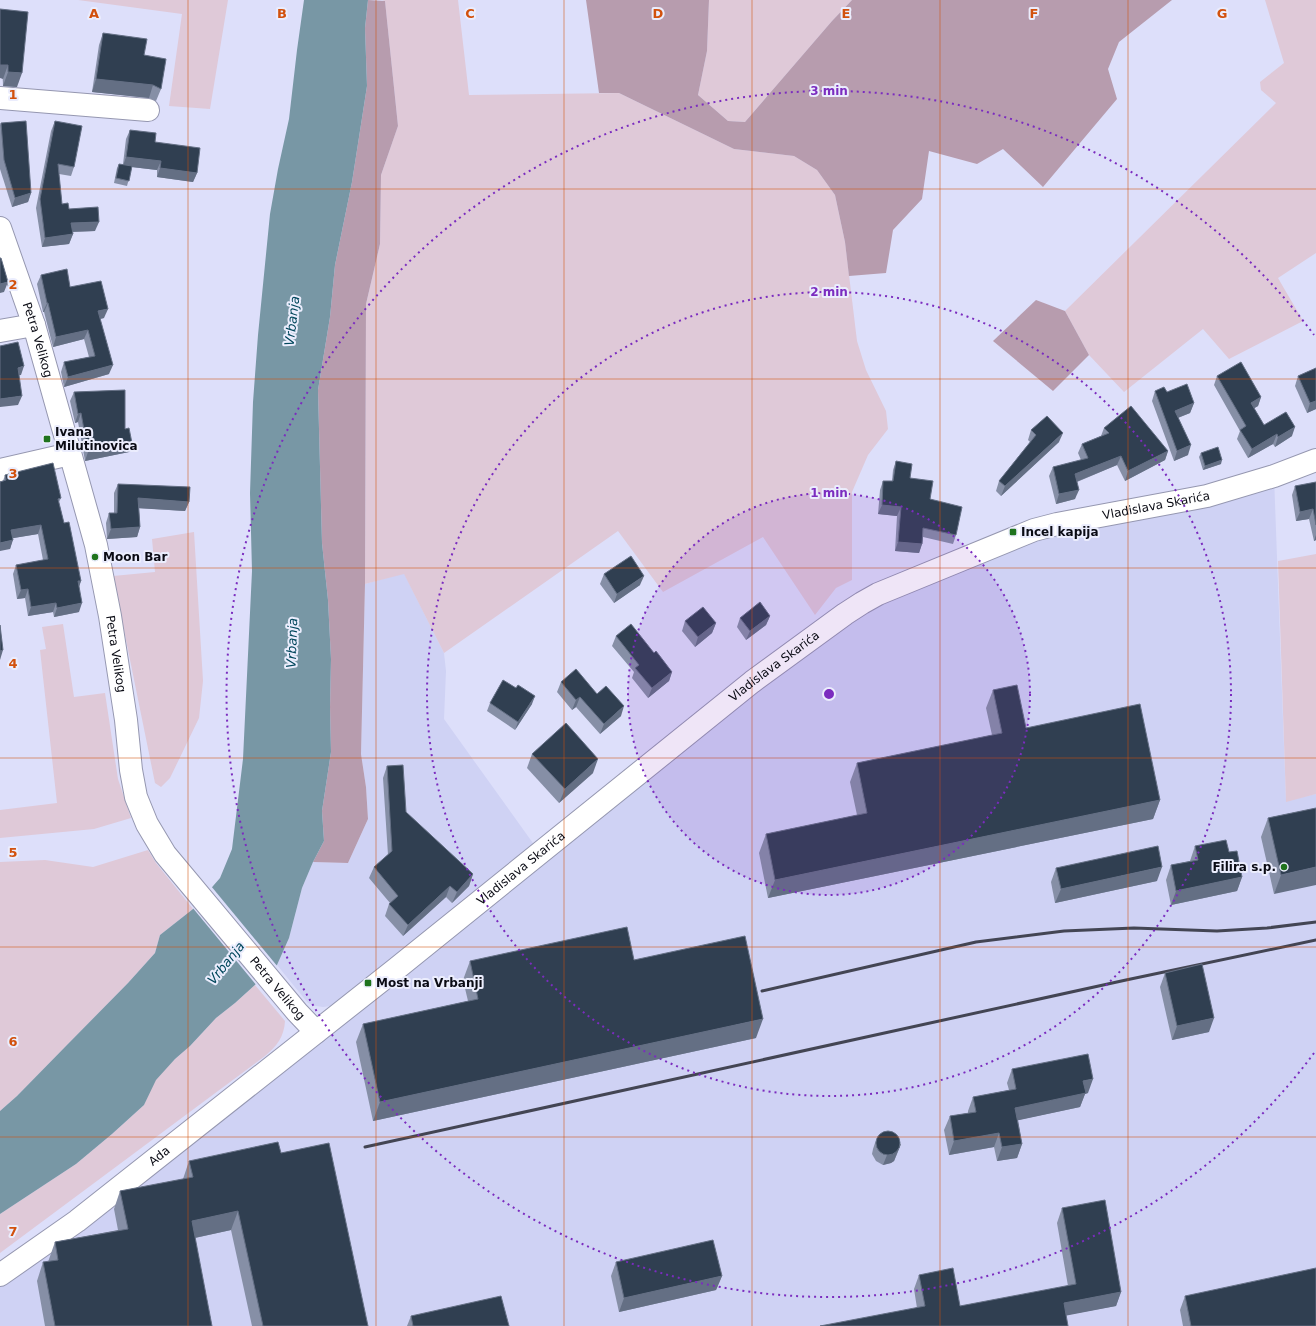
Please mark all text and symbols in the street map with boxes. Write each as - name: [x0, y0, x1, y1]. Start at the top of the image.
- text: A: [89, 6, 99, 21]
- text: B: [277, 6, 287, 21]
- text: C: [465, 6, 475, 21]
- text: D: [653, 6, 664, 21]
- text: E: [842, 6, 850, 21]
- text: F: [1030, 6, 1038, 21]
- text: G: [1217, 6, 1227, 21]
- text: 3 min: [810, 84, 848, 98]
- text: 1: [8, 87, 18, 102]
- text: 2: [8, 277, 18, 292]
- text: 2 min: [810, 285, 848, 299]
- water label: Vrbanja: [281, 295, 303, 347]
- street label: Petra Velikog: [20, 300, 55, 379]
- place label: Ivana Milutinovica: [55, 425, 138, 453]
- marker: Ivana Milutinovica: [42, 434, 52, 444]
- text: 3: [8, 466, 18, 481]
- text: 1 min: [810, 486, 848, 500]
- street label: Vladislava Skarića: [1101, 489, 1211, 522]
- place label: Incel kapija: [1021, 525, 1099, 539]
- marker: Incel kapija: [1008, 527, 1018, 537]
- place label: Moon Bar: [103, 550, 167, 564]
- marker: Moon Bar: [90, 552, 100, 562]
- street label: Petra Velikog: [103, 614, 129, 693]
- water label: Vrbanja: [284, 618, 300, 668]
- street label: Vladislava Skarića: [726, 628, 822, 705]
- text: 4: [8, 656, 18, 671]
- centre of rings: [822, 687, 836, 701]
- street label: Vladislava Skarića: [474, 829, 568, 908]
- text: 5: [8, 845, 18, 860]
- place label: Filira s.p.: [1212, 860, 1276, 874]
- marker: Filira s.p.: [1279, 862, 1289, 872]
- water label: Vrbanja: [204, 939, 248, 987]
- street label: Petra Velikog: [247, 954, 308, 1023]
- place label: Most na Vrbanji: [376, 976, 483, 990]
- marker: Most na Vrbanji: [363, 978, 373, 988]
- text: 6: [8, 1034, 18, 1049]
- street label: Ada: [146, 1143, 173, 1169]
- text: 7: [8, 1224, 18, 1239]

